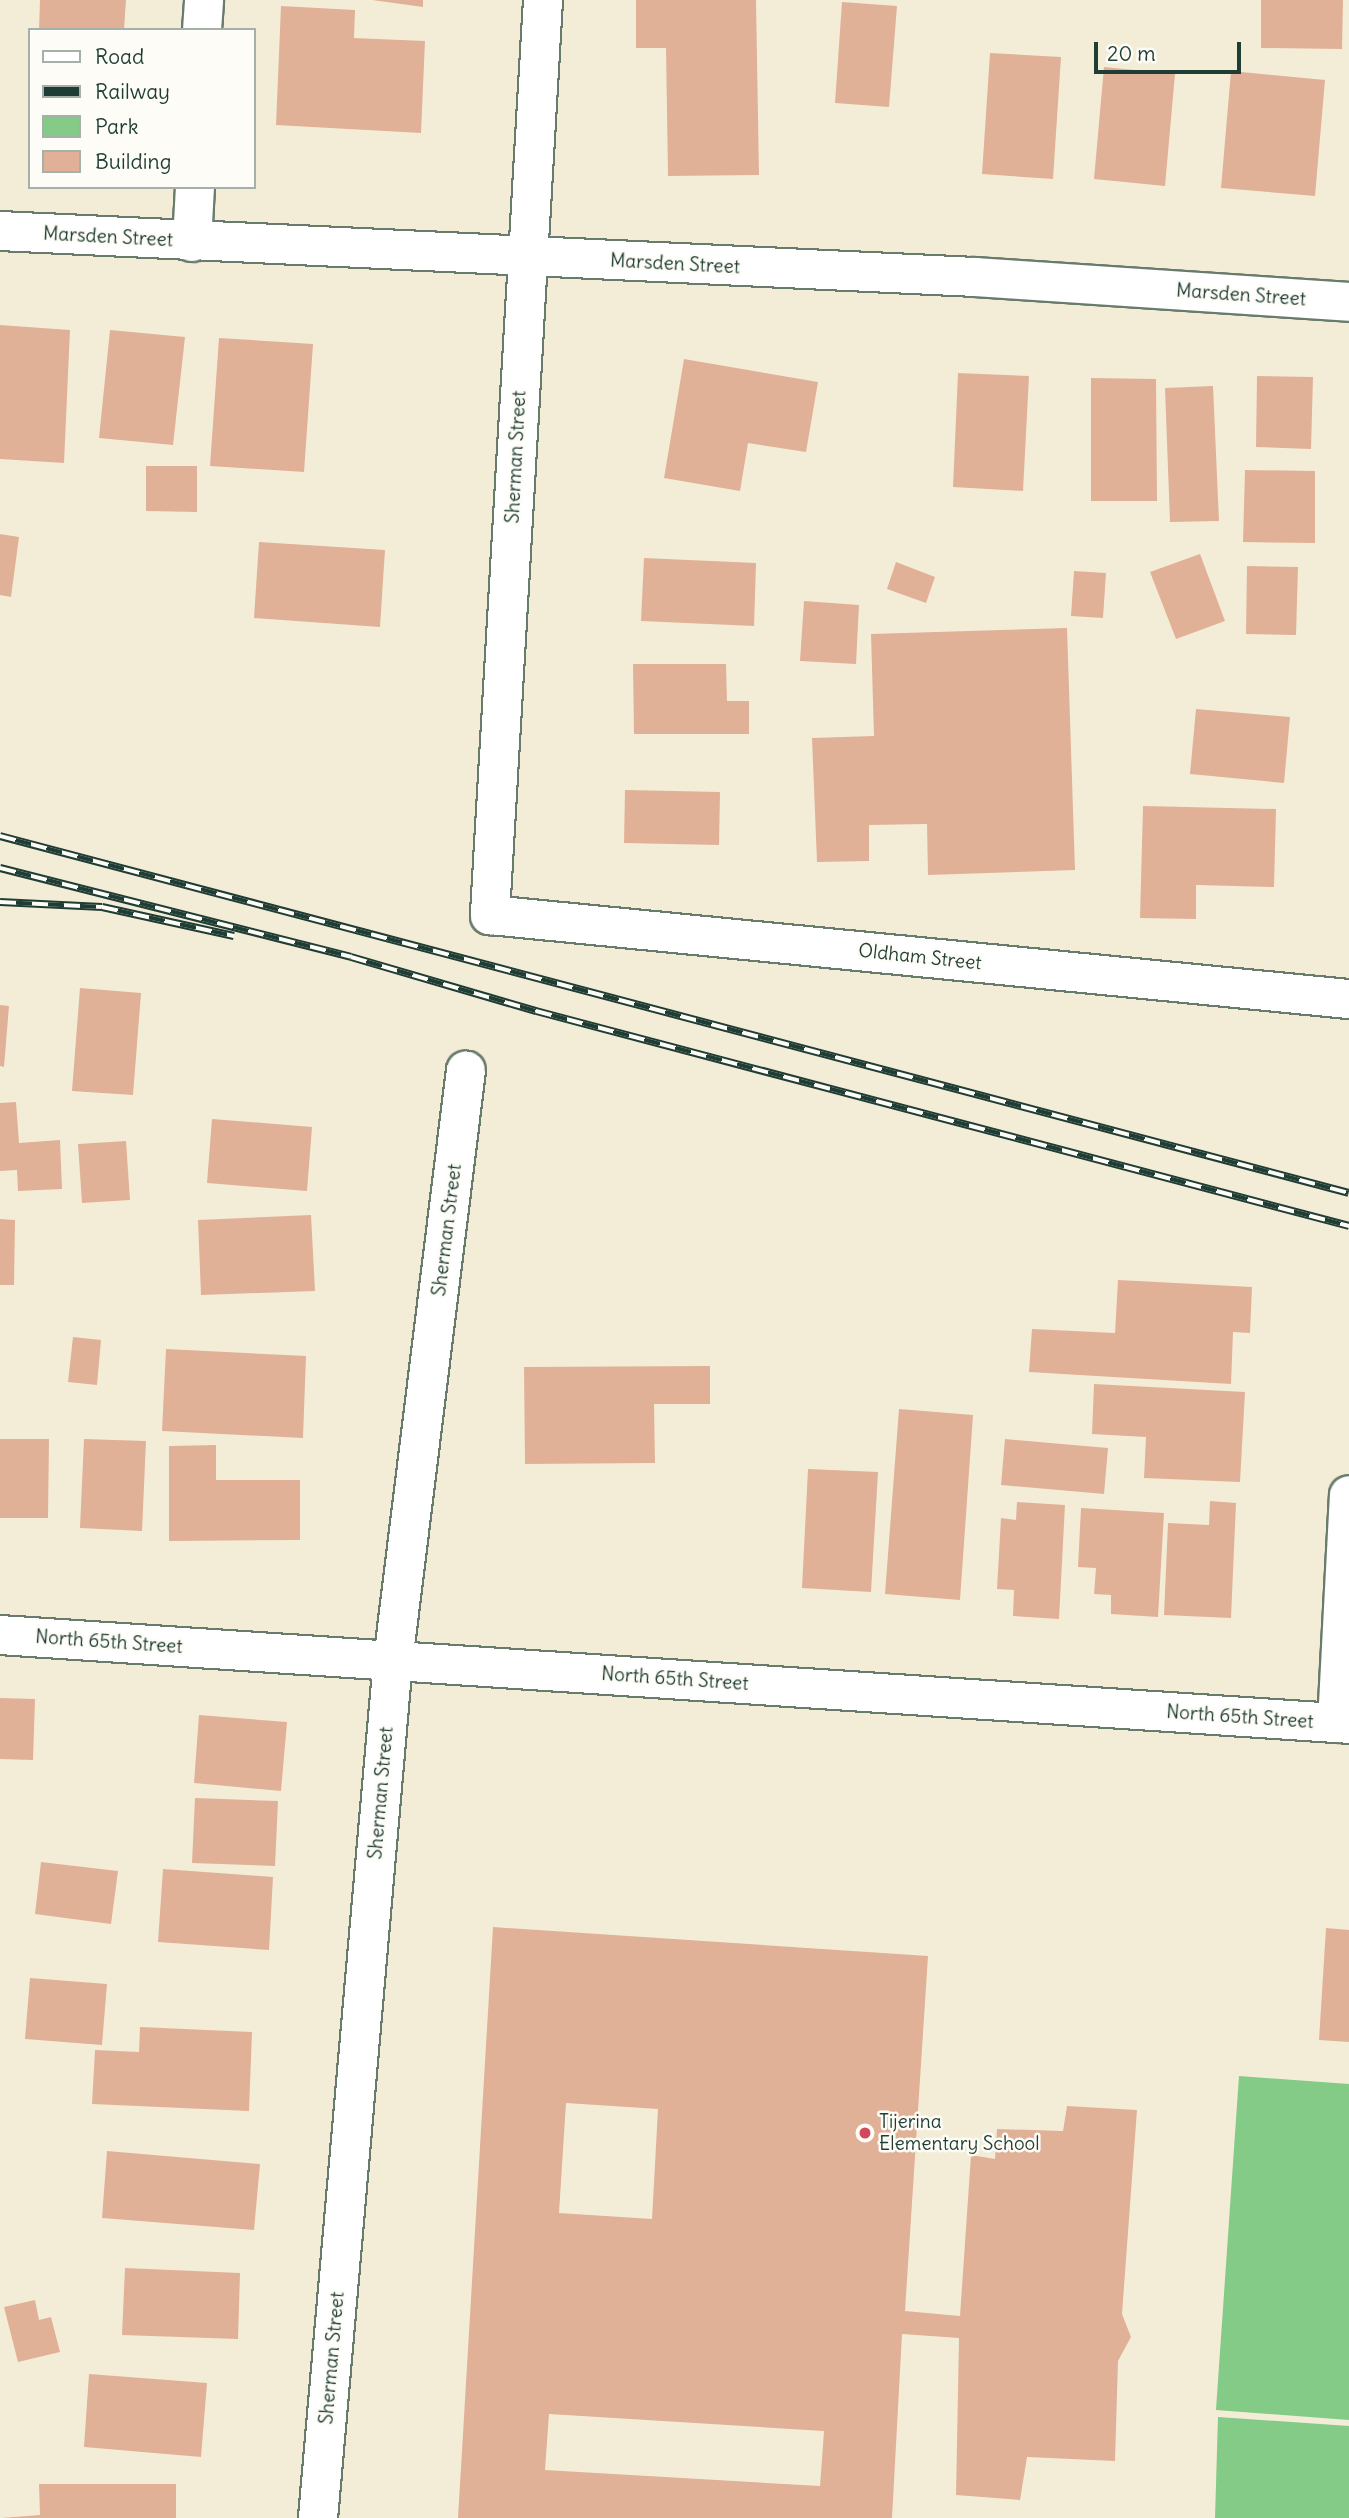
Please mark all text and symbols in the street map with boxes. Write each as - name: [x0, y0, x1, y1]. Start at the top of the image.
- legend: [28, 28, 256, 189]
- scale bar: [1097, 28, 1244, 72]
- text: 20 m: [1107, 40, 1156, 67]
- text: Road: [95, 43, 144, 70]
- text: Railway: [95, 78, 170, 105]
- text: Park: [95, 113, 138, 140]
- text: Building: [95, 148, 171, 175]
- street label: Marsden Street: [42, 222, 174, 252]
- street label: Marsden Street: [609, 249, 741, 279]
- street label: Marsden Street: [1175, 279, 1307, 311]
- street label: Sherman Street: [501, 390, 531, 524]
- street label: Oldham Street: [857, 939, 983, 975]
- street label: Sherman Street: [428, 1162, 466, 1298]
- street label: North 65th Street: [35, 1625, 183, 1659]
- street label: North 65th Street: [601, 1662, 749, 1696]
- street label: North 65th Street: [1166, 1700, 1314, 1734]
- street label: Sherman Street: [364, 1726, 398, 1860]
- place label: Tijerina Elementary School: [879, 2111, 1040, 2155]
- marker: Tijerina Elementary School: [857, 2125, 873, 2141]
- street label: Sherman Street: [315, 2291, 349, 2425]

